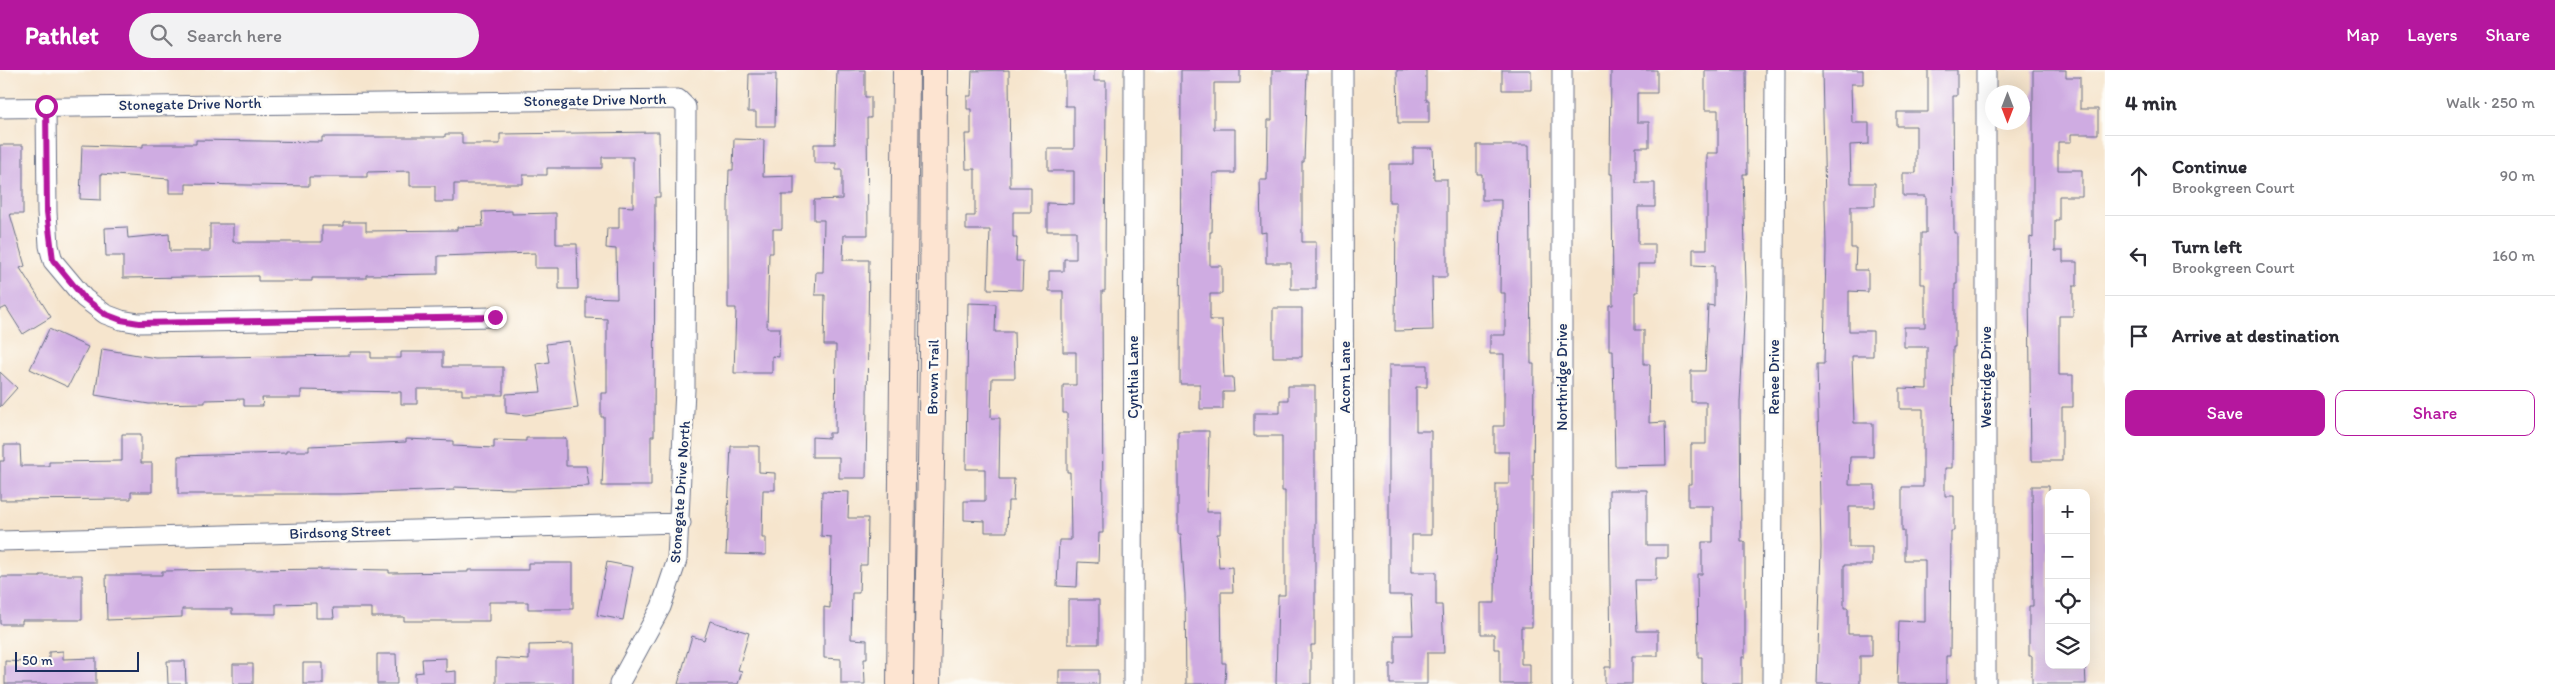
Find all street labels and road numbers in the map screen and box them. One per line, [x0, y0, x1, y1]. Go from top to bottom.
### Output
street label: Stonegate Drive North [523, 90, 667, 110]
street label: Stonegate Drive North [118, 94, 262, 114]
street label: Northridge Drive [1553, 323, 1571, 431]
street label: Westridge Drive [1977, 326, 1995, 428]
street label: Cynthia Lane [1124, 335, 1142, 419]
street label: Brown Trail [923, 338, 943, 415]
street label: Renee Drive [1765, 339, 1783, 415]
street label: Acorn Lane [1336, 341, 1354, 413]
street label: Stonegate Drive North [666, 420, 694, 564]
street label: Birdsong Street [289, 521, 391, 543]

